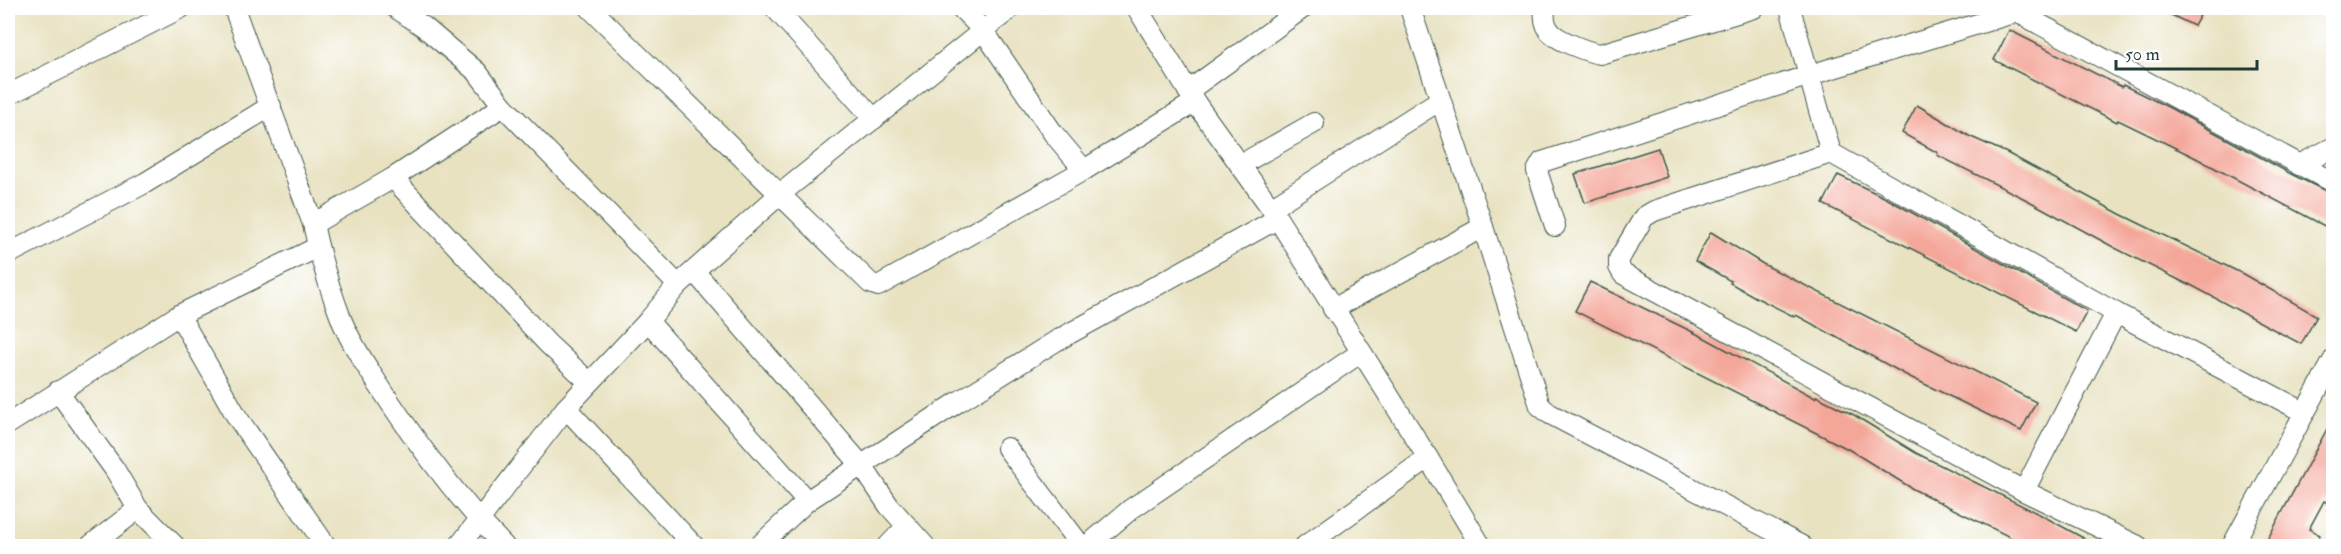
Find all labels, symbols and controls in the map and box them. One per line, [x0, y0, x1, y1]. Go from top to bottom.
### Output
scale bar [2116, 33, 2257, 71]
text: 50 m [2125, 43, 2160, 66]

